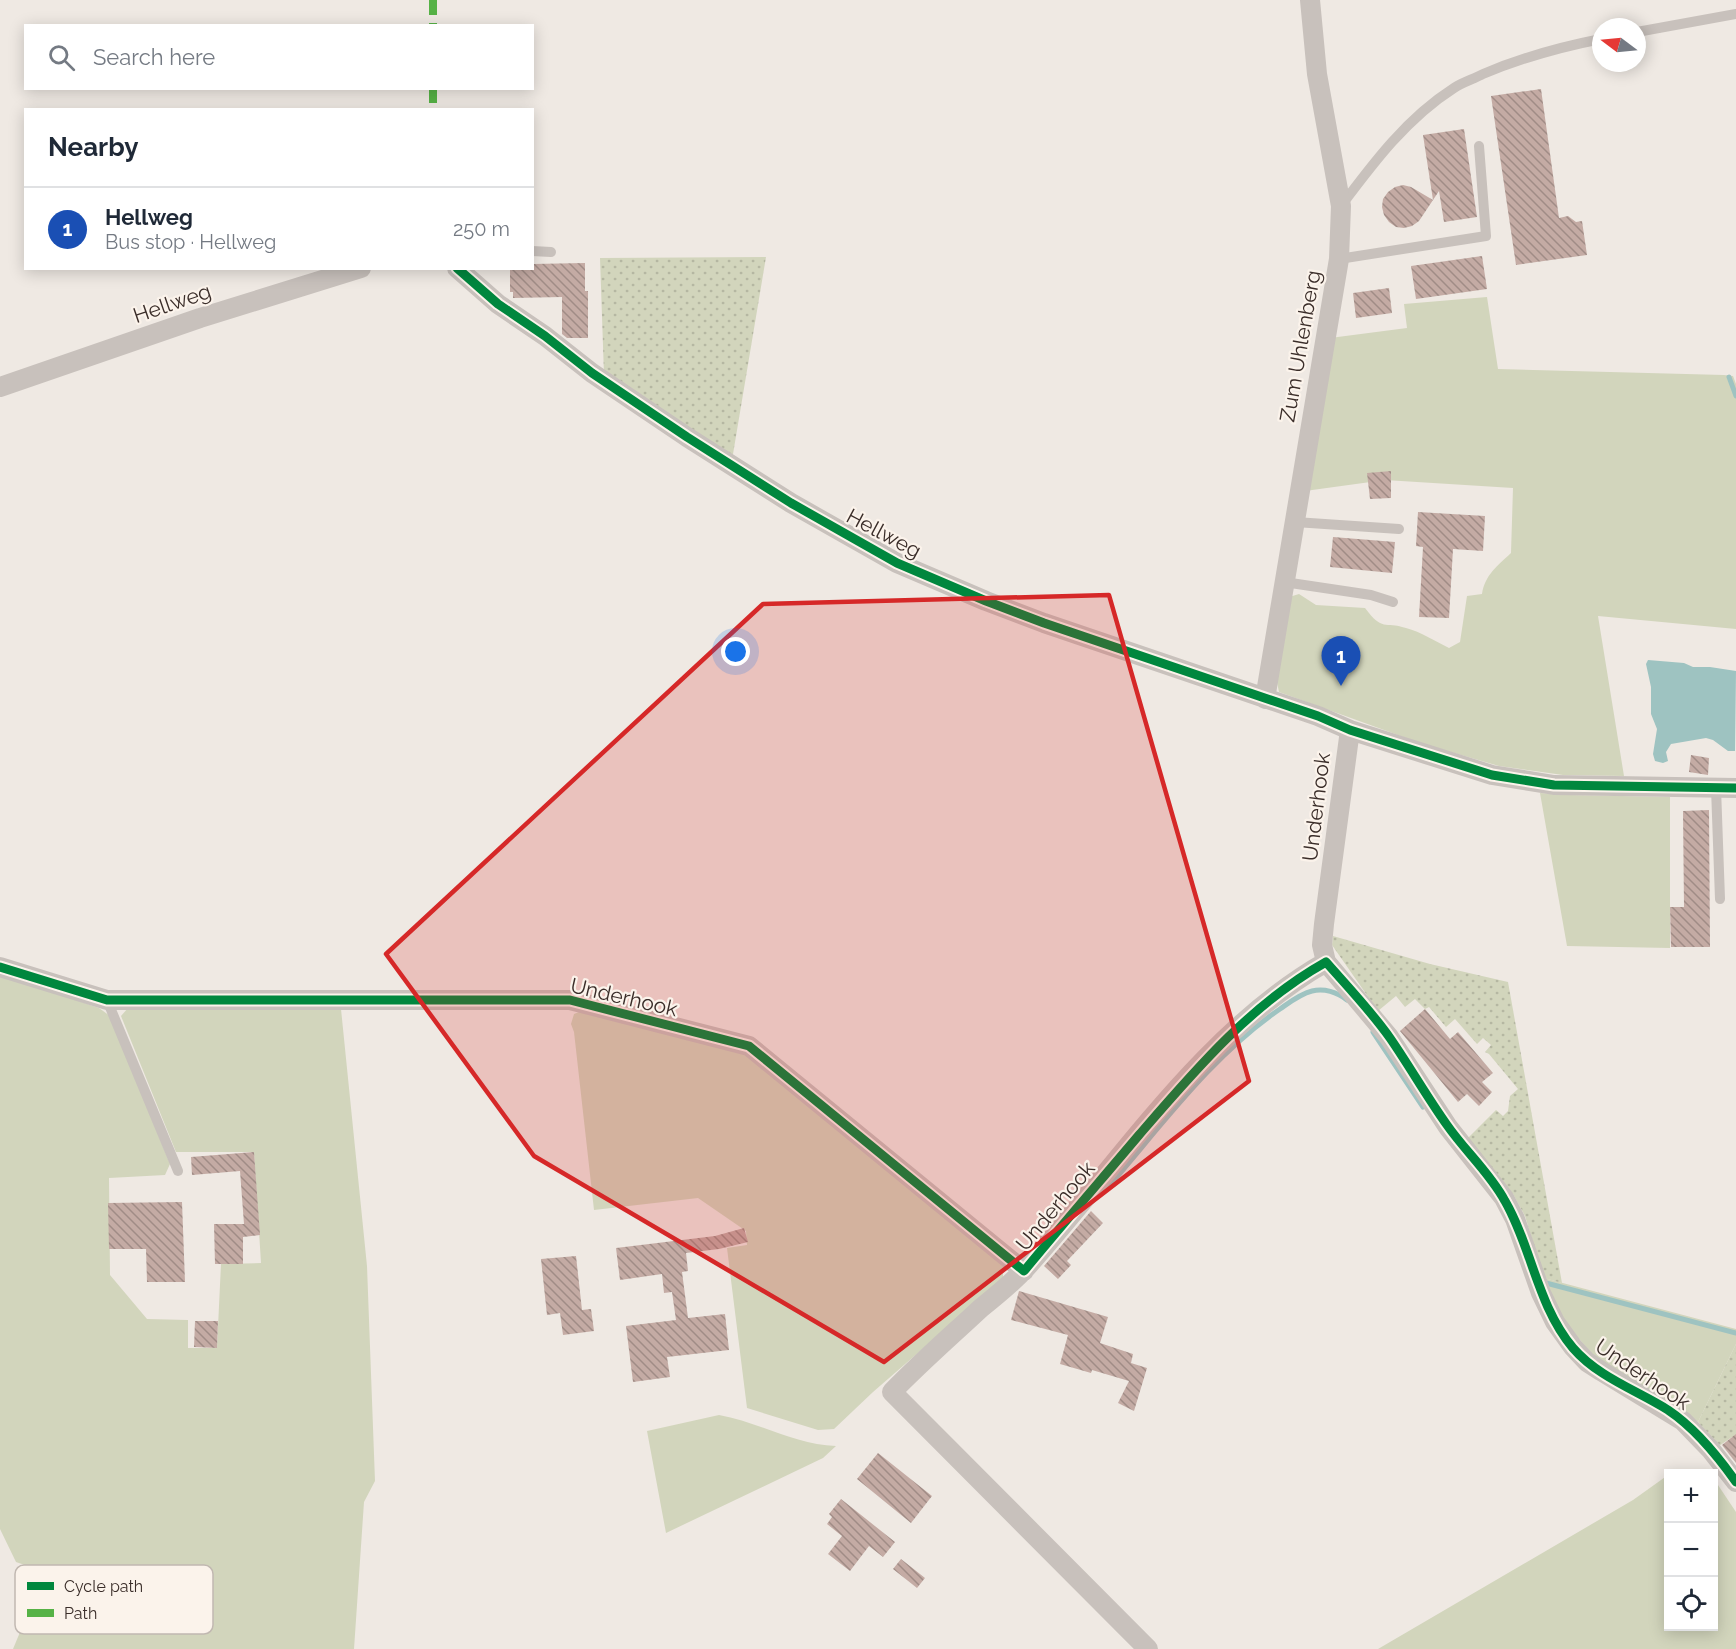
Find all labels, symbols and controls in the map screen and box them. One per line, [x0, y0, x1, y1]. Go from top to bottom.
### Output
north arrow [1592, 18, 1646, 72]
search box [24, 24, 534, 90]
icon: search [45, 41, 78, 74]
text: Search here [93, 44, 215, 70]
text: Nearby [48, 132, 138, 162]
text: Hellweg [105, 204, 193, 230]
text: 1 [63, 217, 72, 241]
text: 250 m [453, 217, 510, 241]
text: Bus stop · Hellweg [105, 230, 276, 254]
street label: Zum Uhlenberg [1274, 268, 1326, 424]
street label: Hellweg [130, 278, 214, 328]
street label: Hellweg [842, 503, 926, 563]
pin: 1 [1322, 636, 1360, 686]
your location [721, 637, 750, 666]
street label: Underhook [1297, 751, 1335, 863]
street label: Underhook [568, 973, 680, 1021]
street label: Underhook [1010, 1156, 1100, 1256]
street label: Underhook [1591, 1333, 1695, 1415]
map controls [1664, 1469, 1718, 1631]
button: + [1664, 1469, 1718, 1523]
button: − [1664, 1523, 1718, 1577]
legend [15, 1565, 213, 1634]
text: Cycle path [64, 1577, 143, 1596]
button: locate [1664, 1577, 1718, 1631]
text: Path [64, 1604, 97, 1623]

